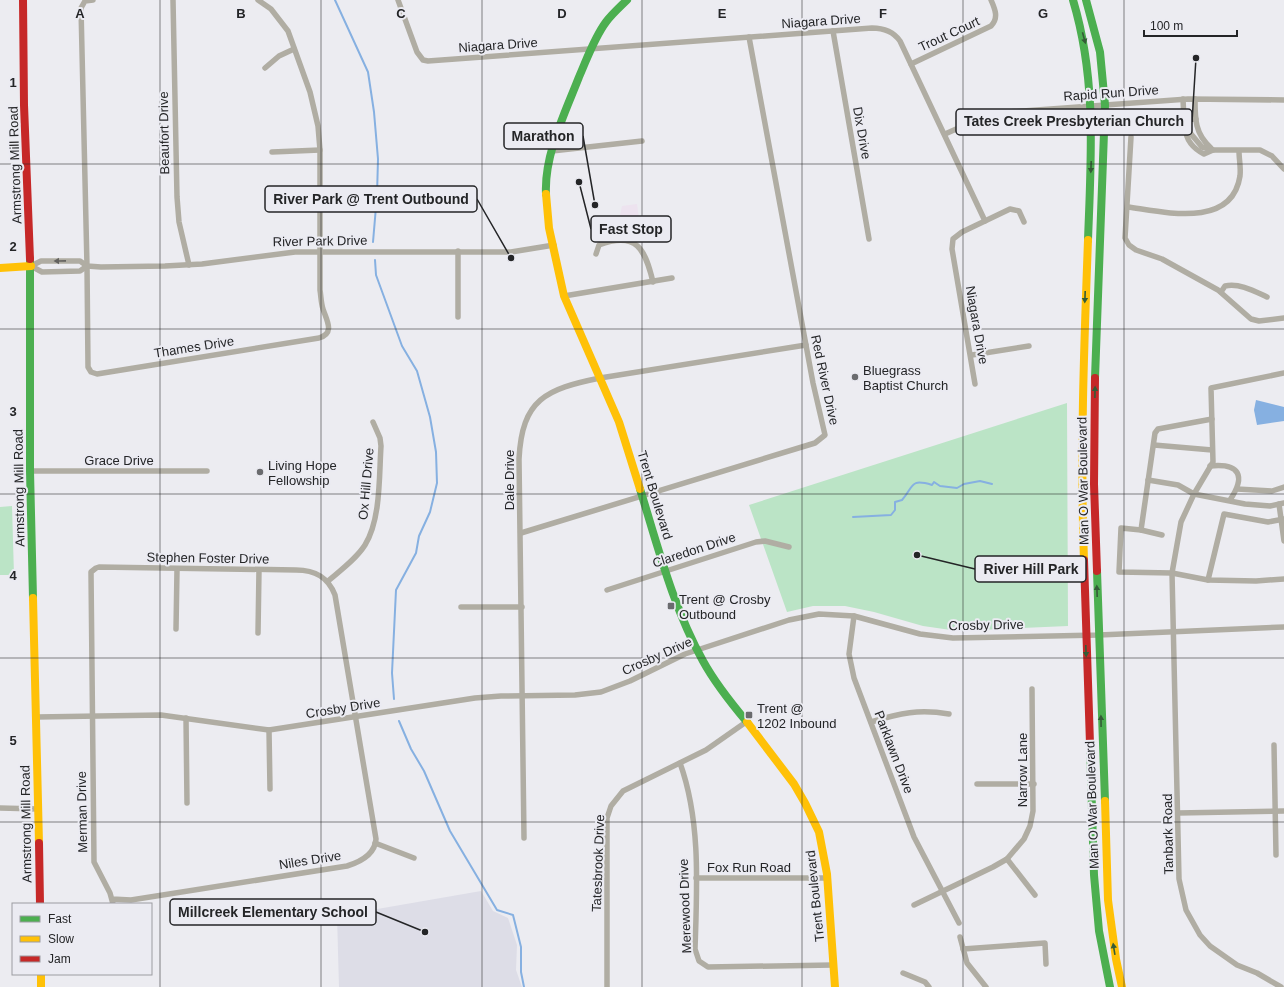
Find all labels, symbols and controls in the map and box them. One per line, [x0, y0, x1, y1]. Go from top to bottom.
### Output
text: A [75, 6, 85, 21]
text: B [236, 6, 246, 21]
text: C [396, 6, 406, 21]
text: D [557, 6, 567, 21]
text: E [718, 6, 727, 21]
text: F [879, 6, 887, 21]
text: G [1038, 6, 1048, 21]
street label: Niagara Drive [781, 11, 861, 31]
scale bar [1144, 12, 1237, 38]
street label: Trout Court [916, 13, 982, 55]
text: 100 m [1150, 19, 1183, 33]
one-way arrow [1081, 31, 1087, 44]
street label: Niagara Drive [458, 35, 538, 55]
text: 1 [9, 75, 17, 90]
street label: Rapid Run Drive [1063, 82, 1159, 104]
street label: Beaufort Drive [156, 91, 172, 175]
street label: Armstrong Mill Road [5, 106, 25, 224]
street label: Dix Drive [850, 106, 874, 160]
callout: Tates Creek Presbyterian Church [956, 109, 1192, 135]
text: Tates Creek Presbyterian Church [964, 113, 1184, 129]
callout: Marathon [504, 123, 583, 149]
text: Marathon [512, 128, 575, 144]
one-way arrow [1087, 161, 1094, 173]
callout: River Park @ Trent Outbound [265, 186, 477, 212]
text: River Park @ Trent Outbound [273, 191, 469, 207]
callout: Fast Stop [591, 216, 671, 242]
text: Fast Stop [599, 221, 663, 237]
street label: River Park Drive [273, 233, 367, 249]
text: 2 [9, 239, 17, 254]
one-way arrow [53, 258, 66, 264]
street label: Niagara Drive [963, 285, 991, 365]
one-way arrow [1082, 291, 1089, 303]
street label: Thames Drive [153, 333, 235, 361]
street label: Red River Drive [808, 334, 842, 426]
place label: Bluegrass Baptist Church [863, 363, 948, 393]
marker: Bluegrass Baptist Church [850, 372, 860, 382]
one-way arrow [1092, 385, 1098, 398]
text: 3 [9, 404, 17, 419]
street label: Man O War Boulevard [1074, 417, 1092, 545]
street label: Armstrong Mill Road [10, 429, 28, 547]
street label: Ox Hill Drive [355, 447, 377, 521]
street label: Trent Boulevard [634, 449, 676, 541]
street label: Dale Drive [502, 450, 517, 510]
street label: Grace Drive [84, 453, 154, 468]
place label: Living Hope Fellowship [268, 458, 337, 488]
marker: Living Hope Fellowship [255, 467, 265, 477]
street label: Claredon Drive [650, 529, 738, 571]
street label: Stephen Foster Drive [146, 549, 270, 567]
callout: River Hill Park [975, 556, 1086, 582]
text: River Hill Park [984, 561, 1079, 577]
text: 4 [9, 568, 17, 583]
one-way arrow [1094, 584, 1100, 597]
place label: Trent @ Crosby Outbound [679, 592, 771, 622]
marker: Trent @ Crosby Outbound [666, 601, 676, 611]
street label: Crosby Drive [948, 617, 1024, 633]
street label: Crosby Drive [620, 634, 694, 678]
one-way arrow [1083, 645, 1090, 657]
street label: Crosby Drive [305, 695, 381, 721]
place label: Trent @ 1202 Inbound [757, 701, 837, 731]
street label: Parklawn Drive [871, 709, 917, 795]
marker: Trent @ 1202 Inbound [744, 710, 754, 720]
one-way arrow [1098, 714, 1104, 727]
text: 5 [9, 733, 17, 748]
street label: Narrow Lane [1015, 733, 1030, 807]
street label: Man O War Boulevard [1082, 741, 1102, 869]
street label: Armstrong Mill Road [17, 765, 35, 883]
street label: Merman Drive [74, 771, 90, 853]
street label: Tanbark Road [1160, 793, 1176, 875]
street label: Tatesbrook Drive [589, 814, 607, 912]
street label: Niles Drive [278, 848, 342, 872]
street label: Trent Boulevard [803, 849, 827, 943]
street label: Merewood Drive [676, 858, 694, 954]
street label: Fox Run Road [707, 860, 791, 875]
callout: Millcreek Elementary School [170, 899, 376, 925]
legend [12, 903, 152, 975]
text: Millcreek Elementary School [178, 904, 368, 920]
text: Fast [48, 912, 72, 926]
text: Slow [48, 932, 74, 946]
one-way arrow [1111, 943, 1117, 955]
text: Jam [48, 952, 71, 966]

